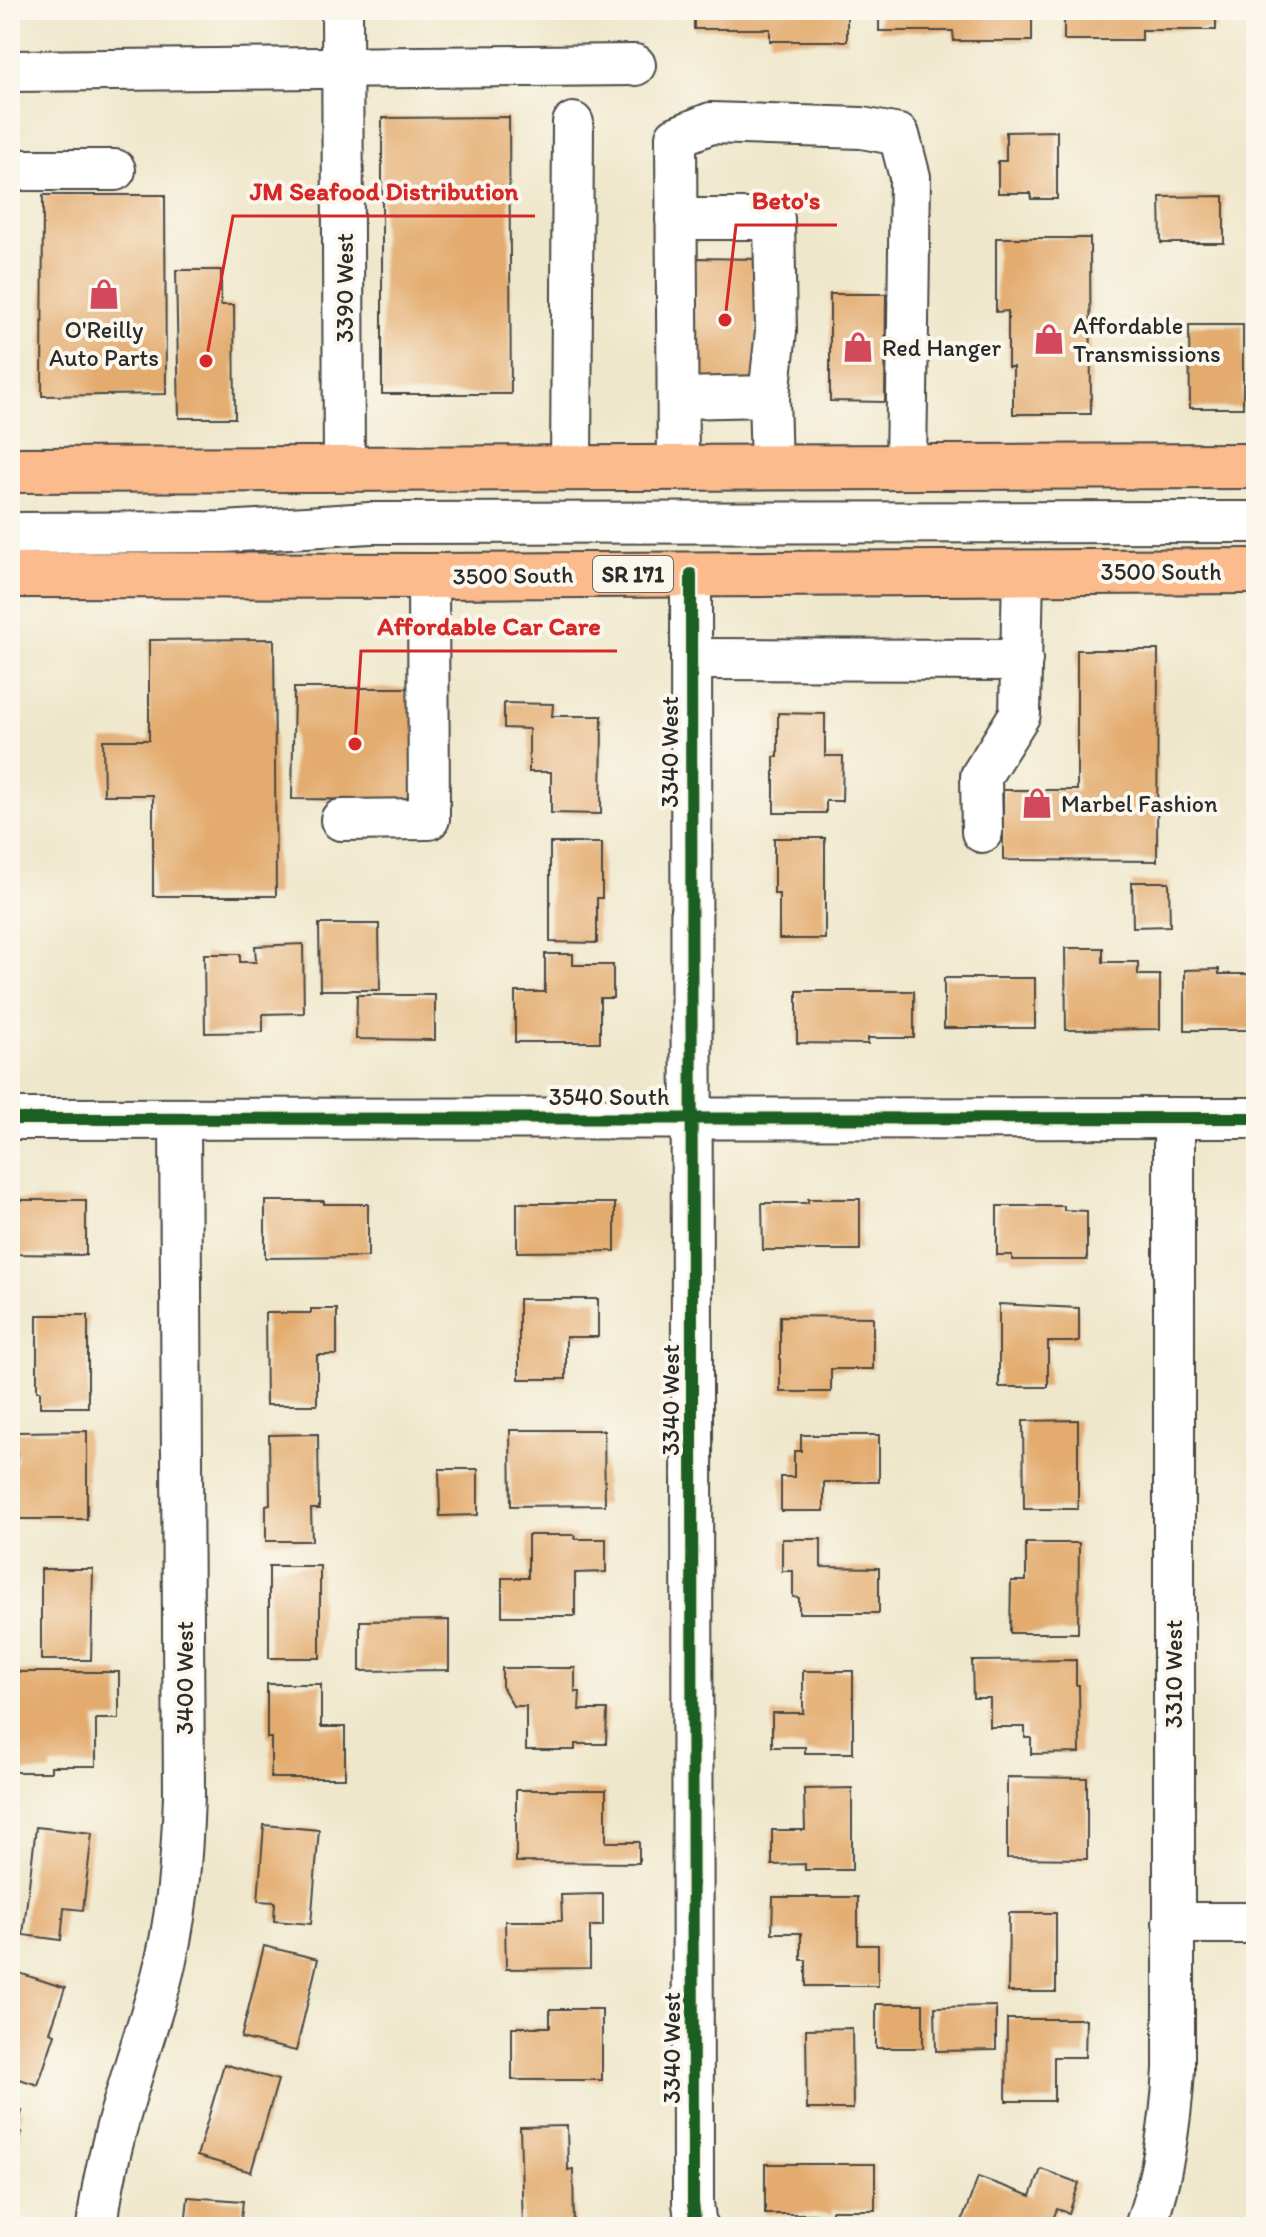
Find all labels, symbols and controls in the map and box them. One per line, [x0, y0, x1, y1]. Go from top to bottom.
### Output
callout: JM Seafood Distribution [233, 166, 535, 216]
text: JM Seafood Distribution [249, 175, 519, 207]
callout: Beto's [736, 175, 837, 225]
text: Beto's [752, 184, 820, 216]
street label: 3390 West [330, 233, 359, 343]
shop icon: O'Reilly Auto Parts [87, 277, 121, 311]
place label: Affordable Transmissions [1073, 311, 1221, 368]
place label: O'Reilly Auto Parts [49, 315, 159, 372]
shop icon: Affordable Transmissions [1032, 322, 1066, 356]
shop icon: Red Hanger [841, 330, 875, 364]
place label: Red Hanger [882, 333, 1002, 362]
road number: SR 171 [593, 556, 673, 592]
street label: 3500 South [1101, 557, 1221, 586]
street label: 3500 South [452, 559, 574, 591]
callout: Affordable Car Care [361, 601, 617, 651]
text: Affordable Car Care [376, 610, 601, 642]
street label: 3340 West [655, 696, 684, 808]
shop icon: Marbel Fashion [1020, 786, 1054, 820]
place label: Marbel Fashion [1061, 789, 1218, 818]
street label: 3540 South [549, 1082, 669, 1111]
street label: 3340 West [656, 1344, 685, 1456]
street label: 3310 West [1159, 1620, 1188, 1728]
street label: 3400 West [170, 1621, 199, 1735]
street label: 3340 West [657, 1992, 686, 2104]

